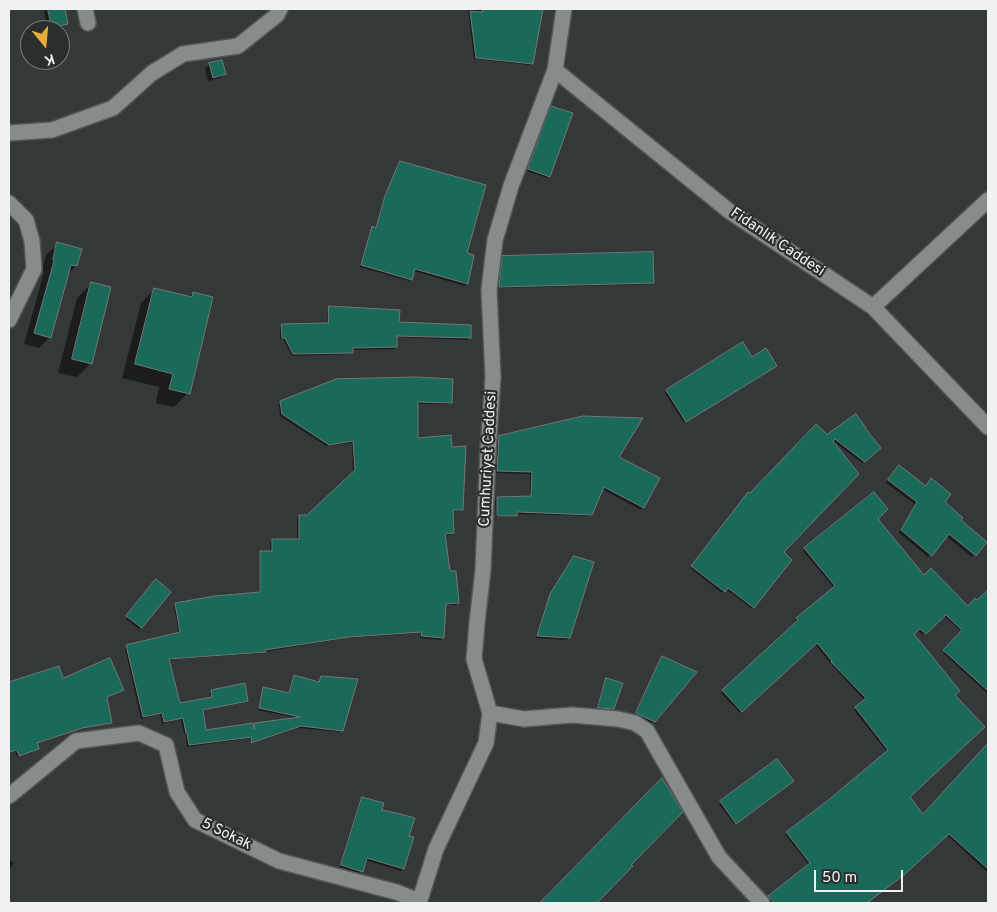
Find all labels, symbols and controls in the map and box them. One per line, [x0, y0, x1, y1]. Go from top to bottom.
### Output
north arrow [20, 20, 70, 70]
text: K [42, 49, 56, 68]
street label: Fidanlık Caddesi [726, 205, 828, 281]
street label: Cumhuriyet Caddesi [476, 391, 502, 527]
street label: 5 Sokak [198, 815, 254, 855]
scale bar [817, 860, 906, 892]
text: 50 m [822, 869, 857, 888]

